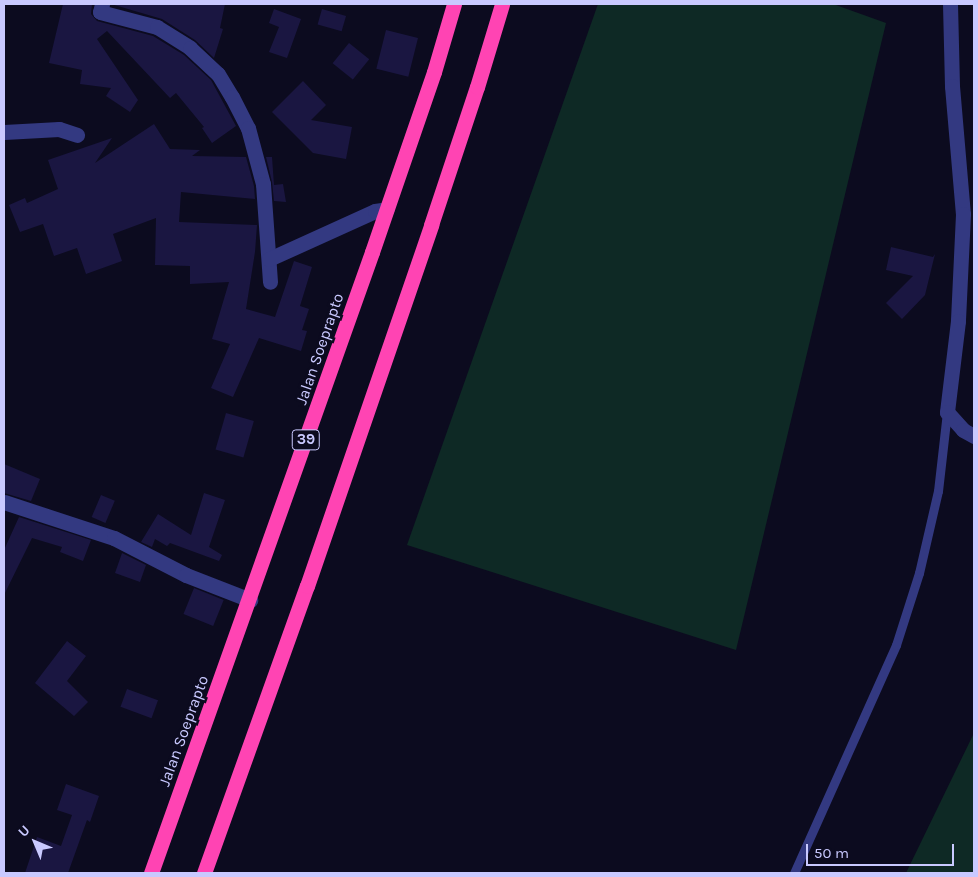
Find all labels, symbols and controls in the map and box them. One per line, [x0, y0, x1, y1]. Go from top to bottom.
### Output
street label: Jalan Soeprapto [292, 291, 348, 407]
road number: 39 [291, 428, 321, 452]
street label: Jalan Soeprapto [155, 673, 213, 789]
north arrow [10, 817, 60, 867]
text: U [15, 822, 33, 840]
scale bar [808, 834, 956, 866]
text: 50 m [814, 844, 849, 862]

